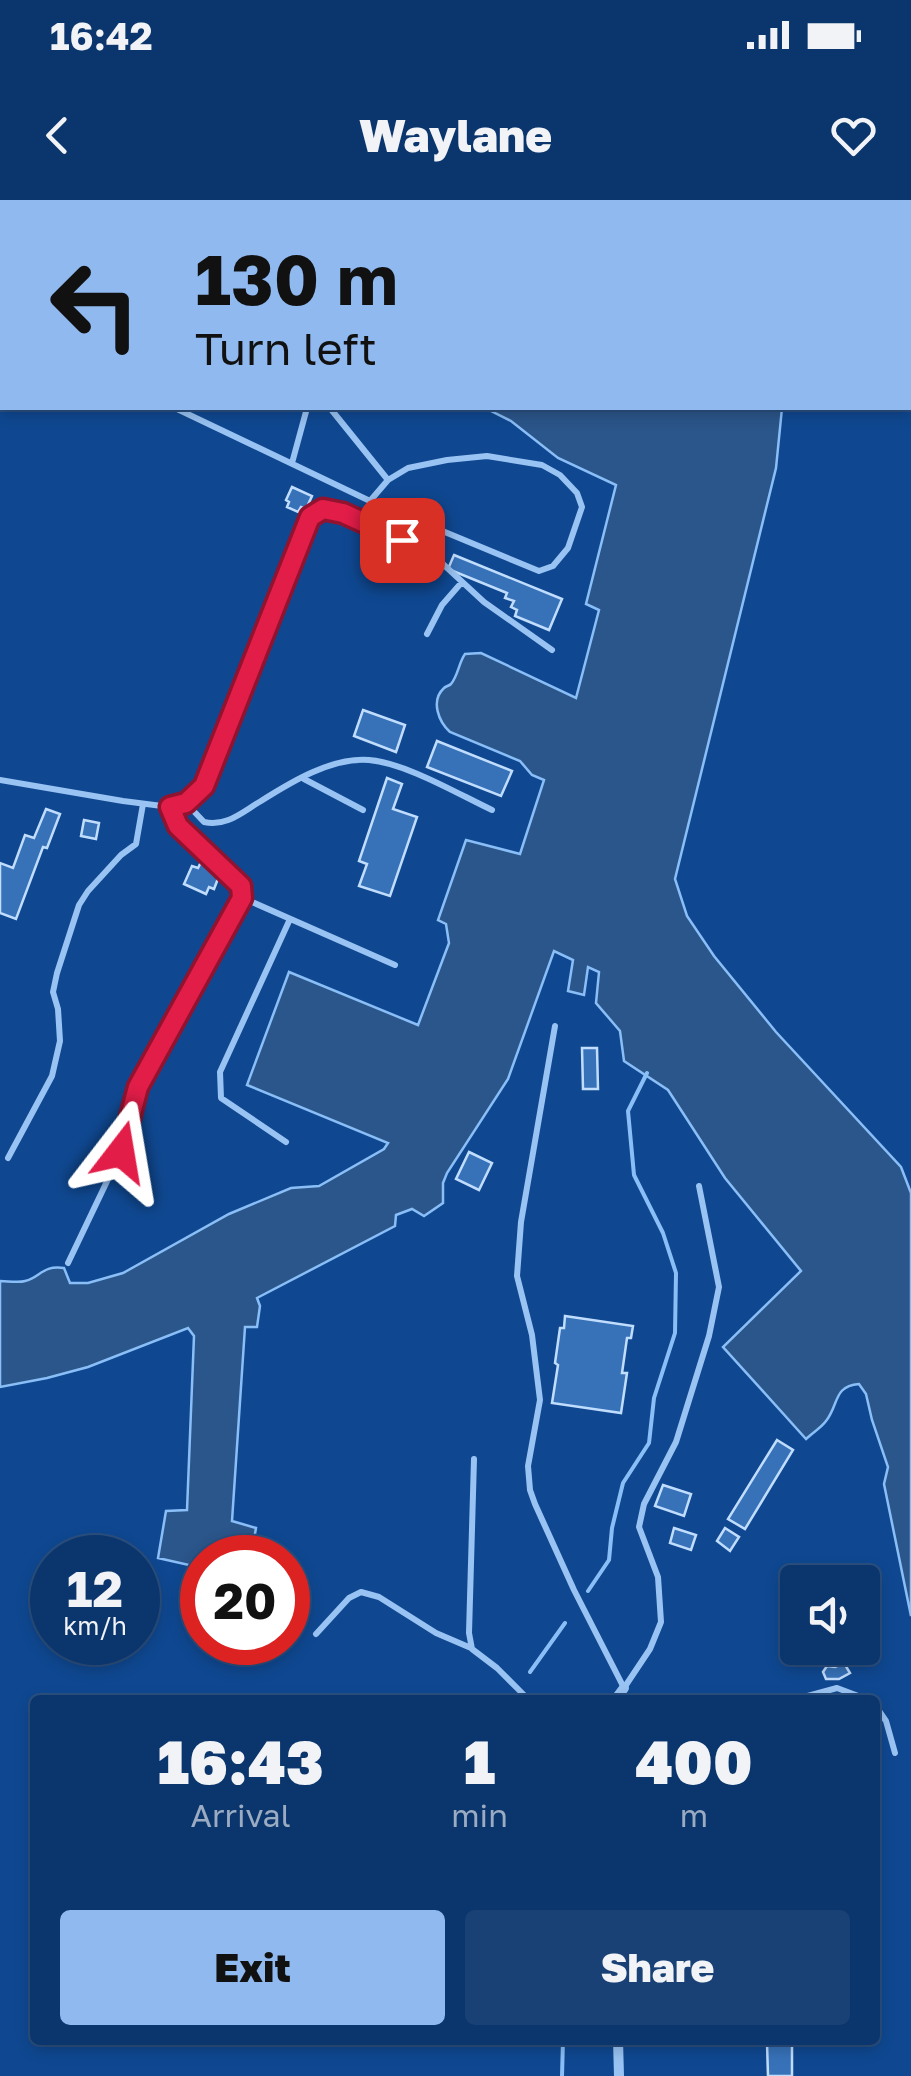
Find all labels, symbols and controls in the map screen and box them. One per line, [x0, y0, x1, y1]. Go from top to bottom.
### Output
text: 16:42 [50, 13, 153, 58]
icon: back [30, 108, 85, 163]
text: Waylane [359, 108, 552, 162]
icon: heart [826, 108, 881, 163]
text: 130 m [195, 236, 398, 320]
icon: left [30, 240, 160, 370]
text: Turn left [195, 321, 377, 375]
pin [360, 498, 445, 583]
icon: arrive [375, 513, 430, 568]
position arrow [69, 1100, 173, 1204]
speed limit sign: 20 [180, 1535, 310, 1665]
text: 12 [67, 1558, 123, 1618]
map controls [780, 1565, 880, 1665]
button: sound [780, 1565, 880, 1665]
text: km/h [63, 1610, 127, 1641]
text: 16:43 [157, 1725, 324, 1797]
text: 1 [464, 1725, 495, 1797]
text: 400 [635, 1725, 753, 1797]
text: Arrival [190, 1796, 291, 1834]
text: min [451, 1796, 508, 1834]
text: m [680, 1796, 708, 1834]
button: Exit [60, 1910, 445, 2025]
button: Share [465, 1910, 850, 2025]

